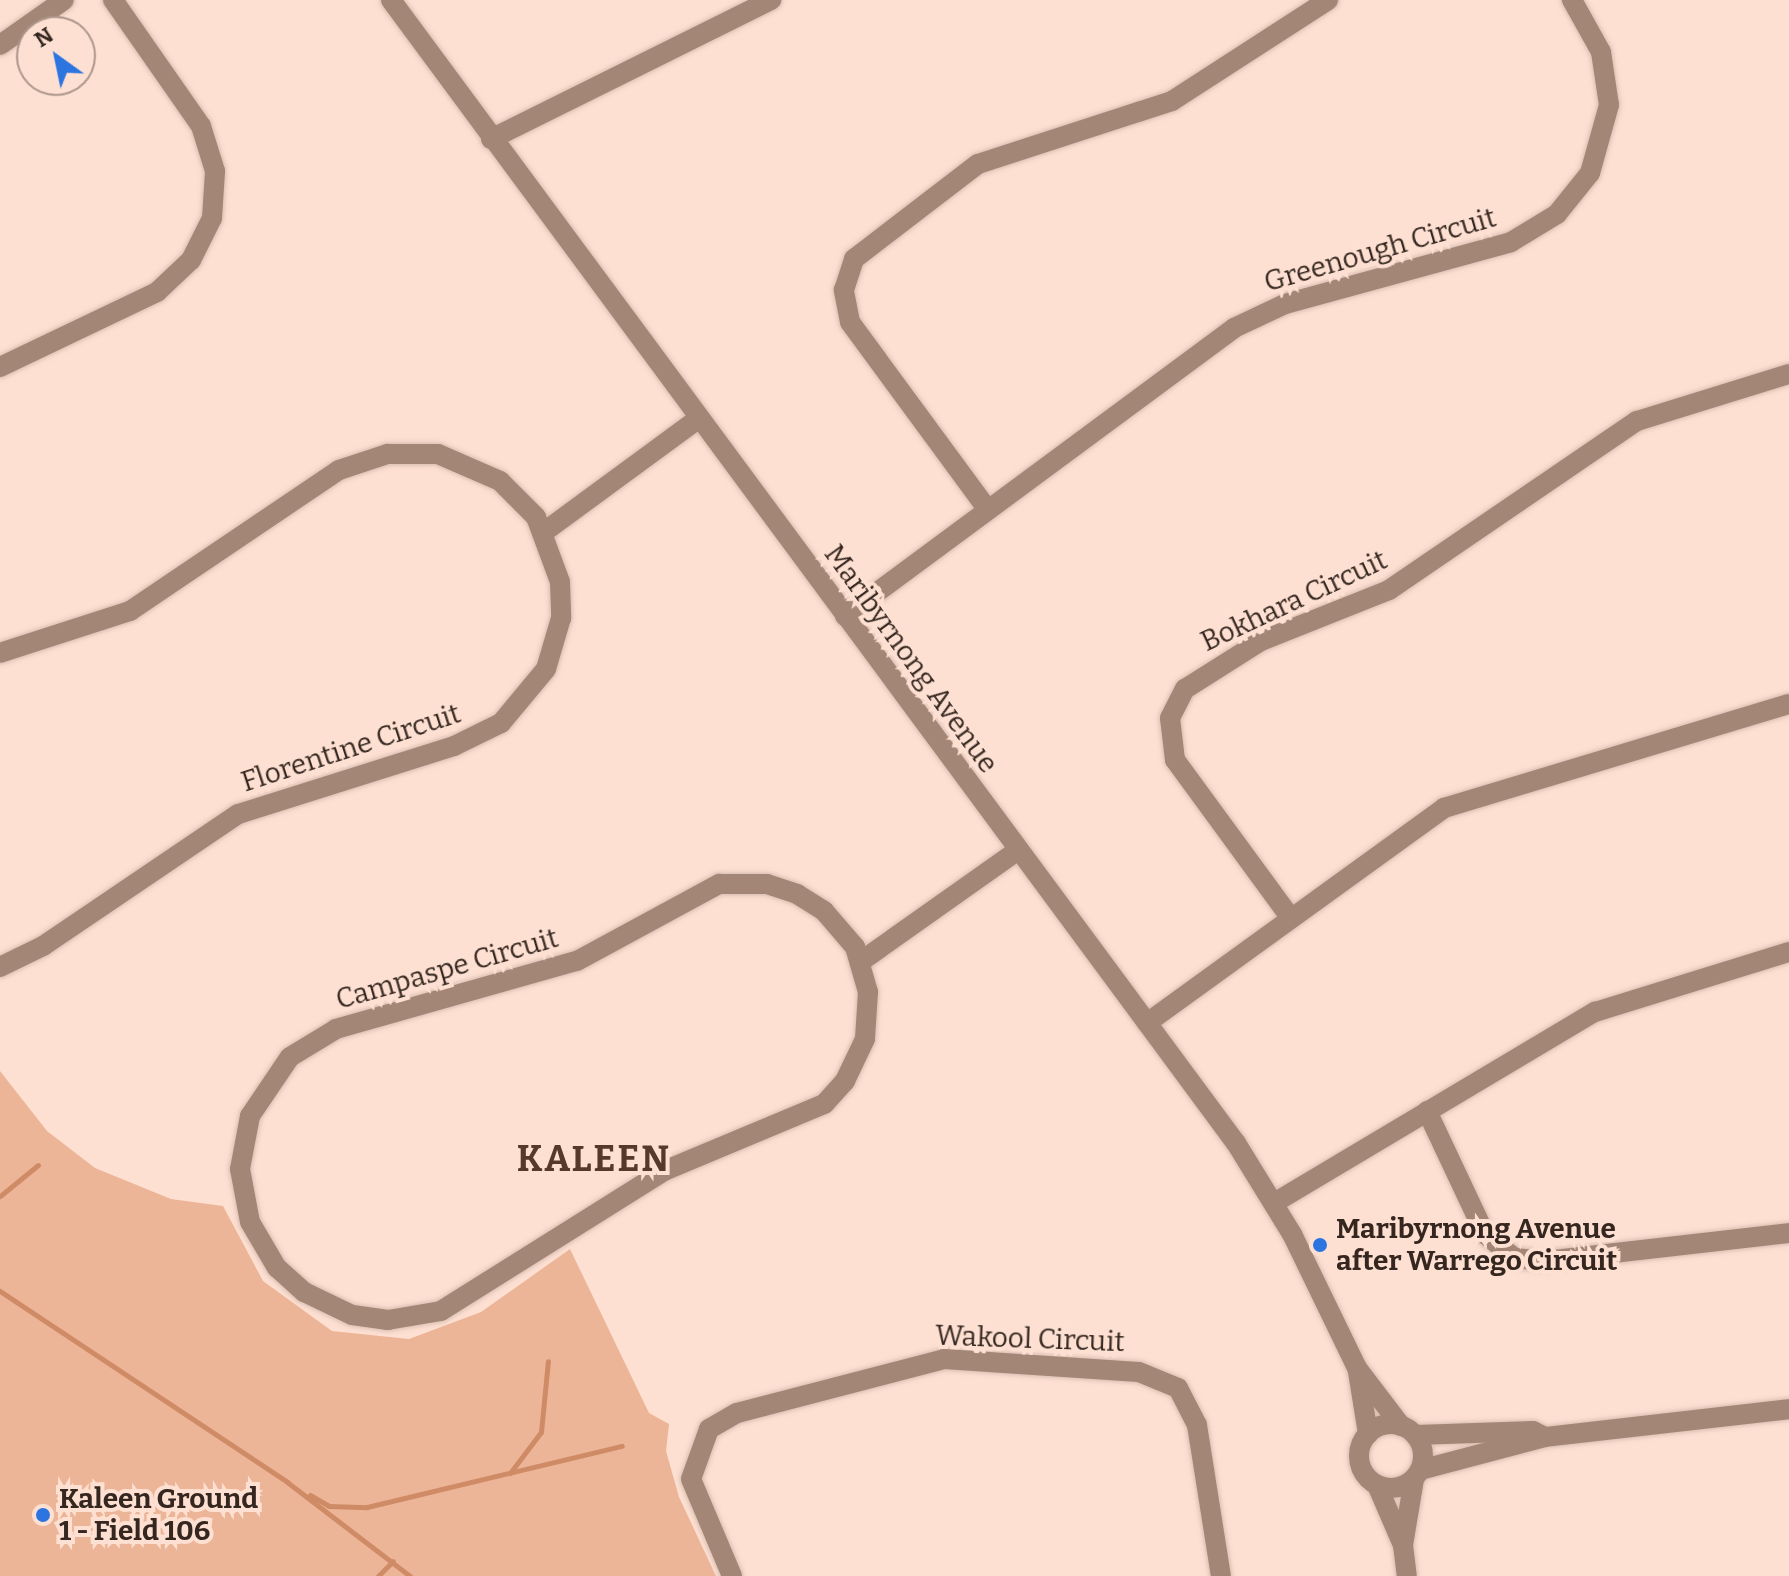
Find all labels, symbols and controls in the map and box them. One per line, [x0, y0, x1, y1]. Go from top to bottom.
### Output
north arrow [16, 16, 96, 96]
text: N [29, 21, 58, 53]
street label: Greenough Circuit [1260, 201, 1500, 299]
street label: Maribyrnong Avenue [817, 538, 1005, 780]
street label: Bokhara Circuit [1196, 543, 1392, 659]
street label: Florentine Circuit [237, 697, 465, 799]
street label: Campaspe Circuit [332, 921, 562, 1017]
district label: KALEEN [517, 1138, 671, 1182]
place label: Maribyrnong Avenue after Warrego Circuit [1336, 1212, 1617, 1278]
marker: Maribyrnong Avenue after Warrego Circuit [1311, 1236, 1329, 1254]
street label: Wakool Circuit [935, 1319, 1125, 1359]
place label: Kaleen Ground 1 - Field 106 [59, 1482, 258, 1548]
marker: Kaleen Ground 1 - Field 106 [34, 1506, 52, 1524]

